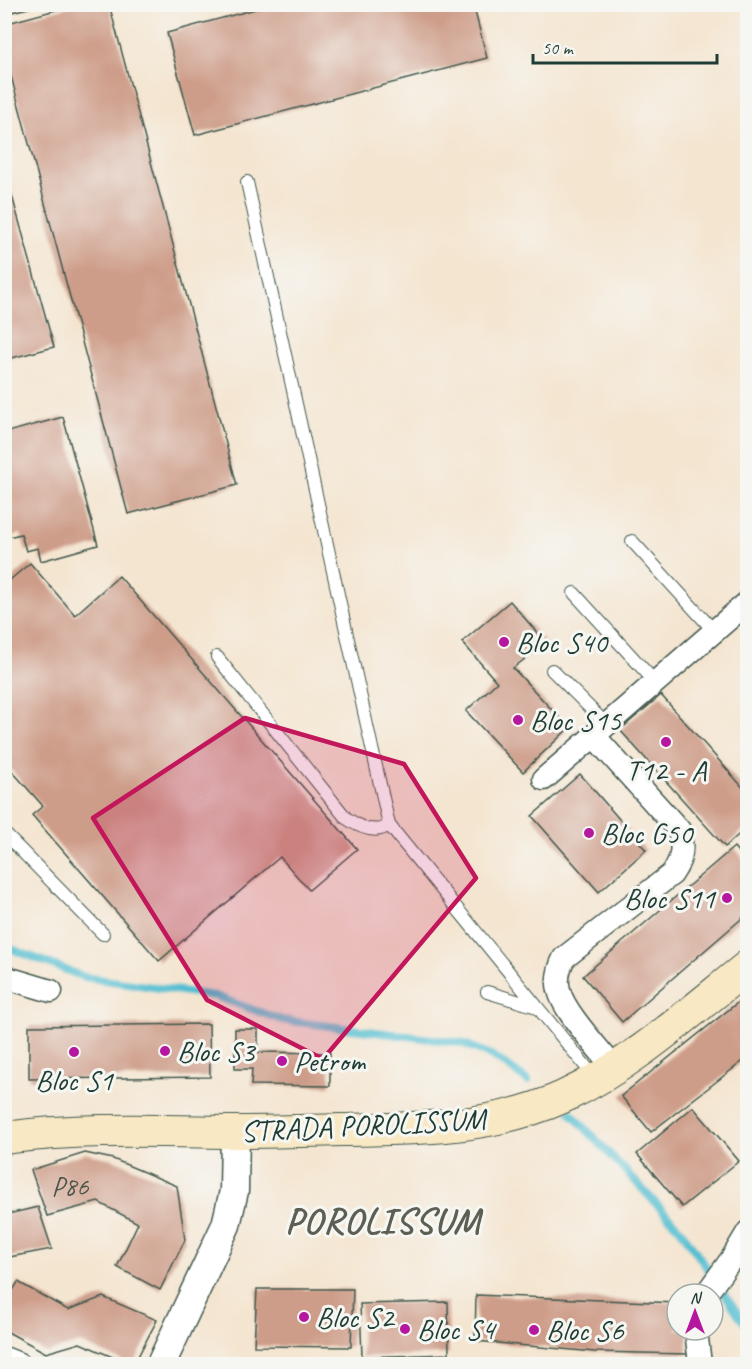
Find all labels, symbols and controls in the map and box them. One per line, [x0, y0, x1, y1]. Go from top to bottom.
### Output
scale bar [533, 27, 718, 65]
text: 50 m [542, 37, 575, 59]
place label: Bloc S40 [516, 623, 609, 661]
marker: Bloc S40 [497, 635, 511, 649]
place label: Bloc S15 [530, 701, 622, 739]
marker: Bloc S15 [511, 713, 525, 727]
marker: T12 - A [659, 735, 673, 749]
place label: T12 - A [626, 751, 708, 789]
place label: Bloc G50 [601, 814, 695, 852]
marker: Bloc G50 [582, 826, 596, 840]
place label: Bloc S11 [624, 879, 716, 917]
marker: Bloc S11 [720, 891, 734, 905]
place label: Bloc S3 [177, 1032, 257, 1070]
place label: Petrom [294, 1042, 366, 1080]
marker: Bloc S3 [158, 1044, 172, 1058]
marker: Bloc S1 [67, 1045, 81, 1059]
marker: Petrom [275, 1054, 289, 1068]
place label: Bloc S1 [35, 1061, 114, 1099]
street label: STRADA POROLISSUM [240, 1099, 489, 1150]
house number: P86 [52, 1169, 89, 1203]
district label: POROLISSUM [285, 1198, 484, 1244]
north arrow [665, 1282, 725, 1342]
text: N [690, 1288, 703, 1308]
place label: Bloc S2 [316, 1298, 396, 1336]
marker: Bloc S2 [297, 1310, 311, 1324]
place label: Bloc S4 [417, 1310, 497, 1348]
place label: Bloc S6 [546, 1311, 625, 1349]
marker: Bloc S4 [398, 1322, 412, 1336]
marker: Bloc S6 [527, 1323, 541, 1337]

